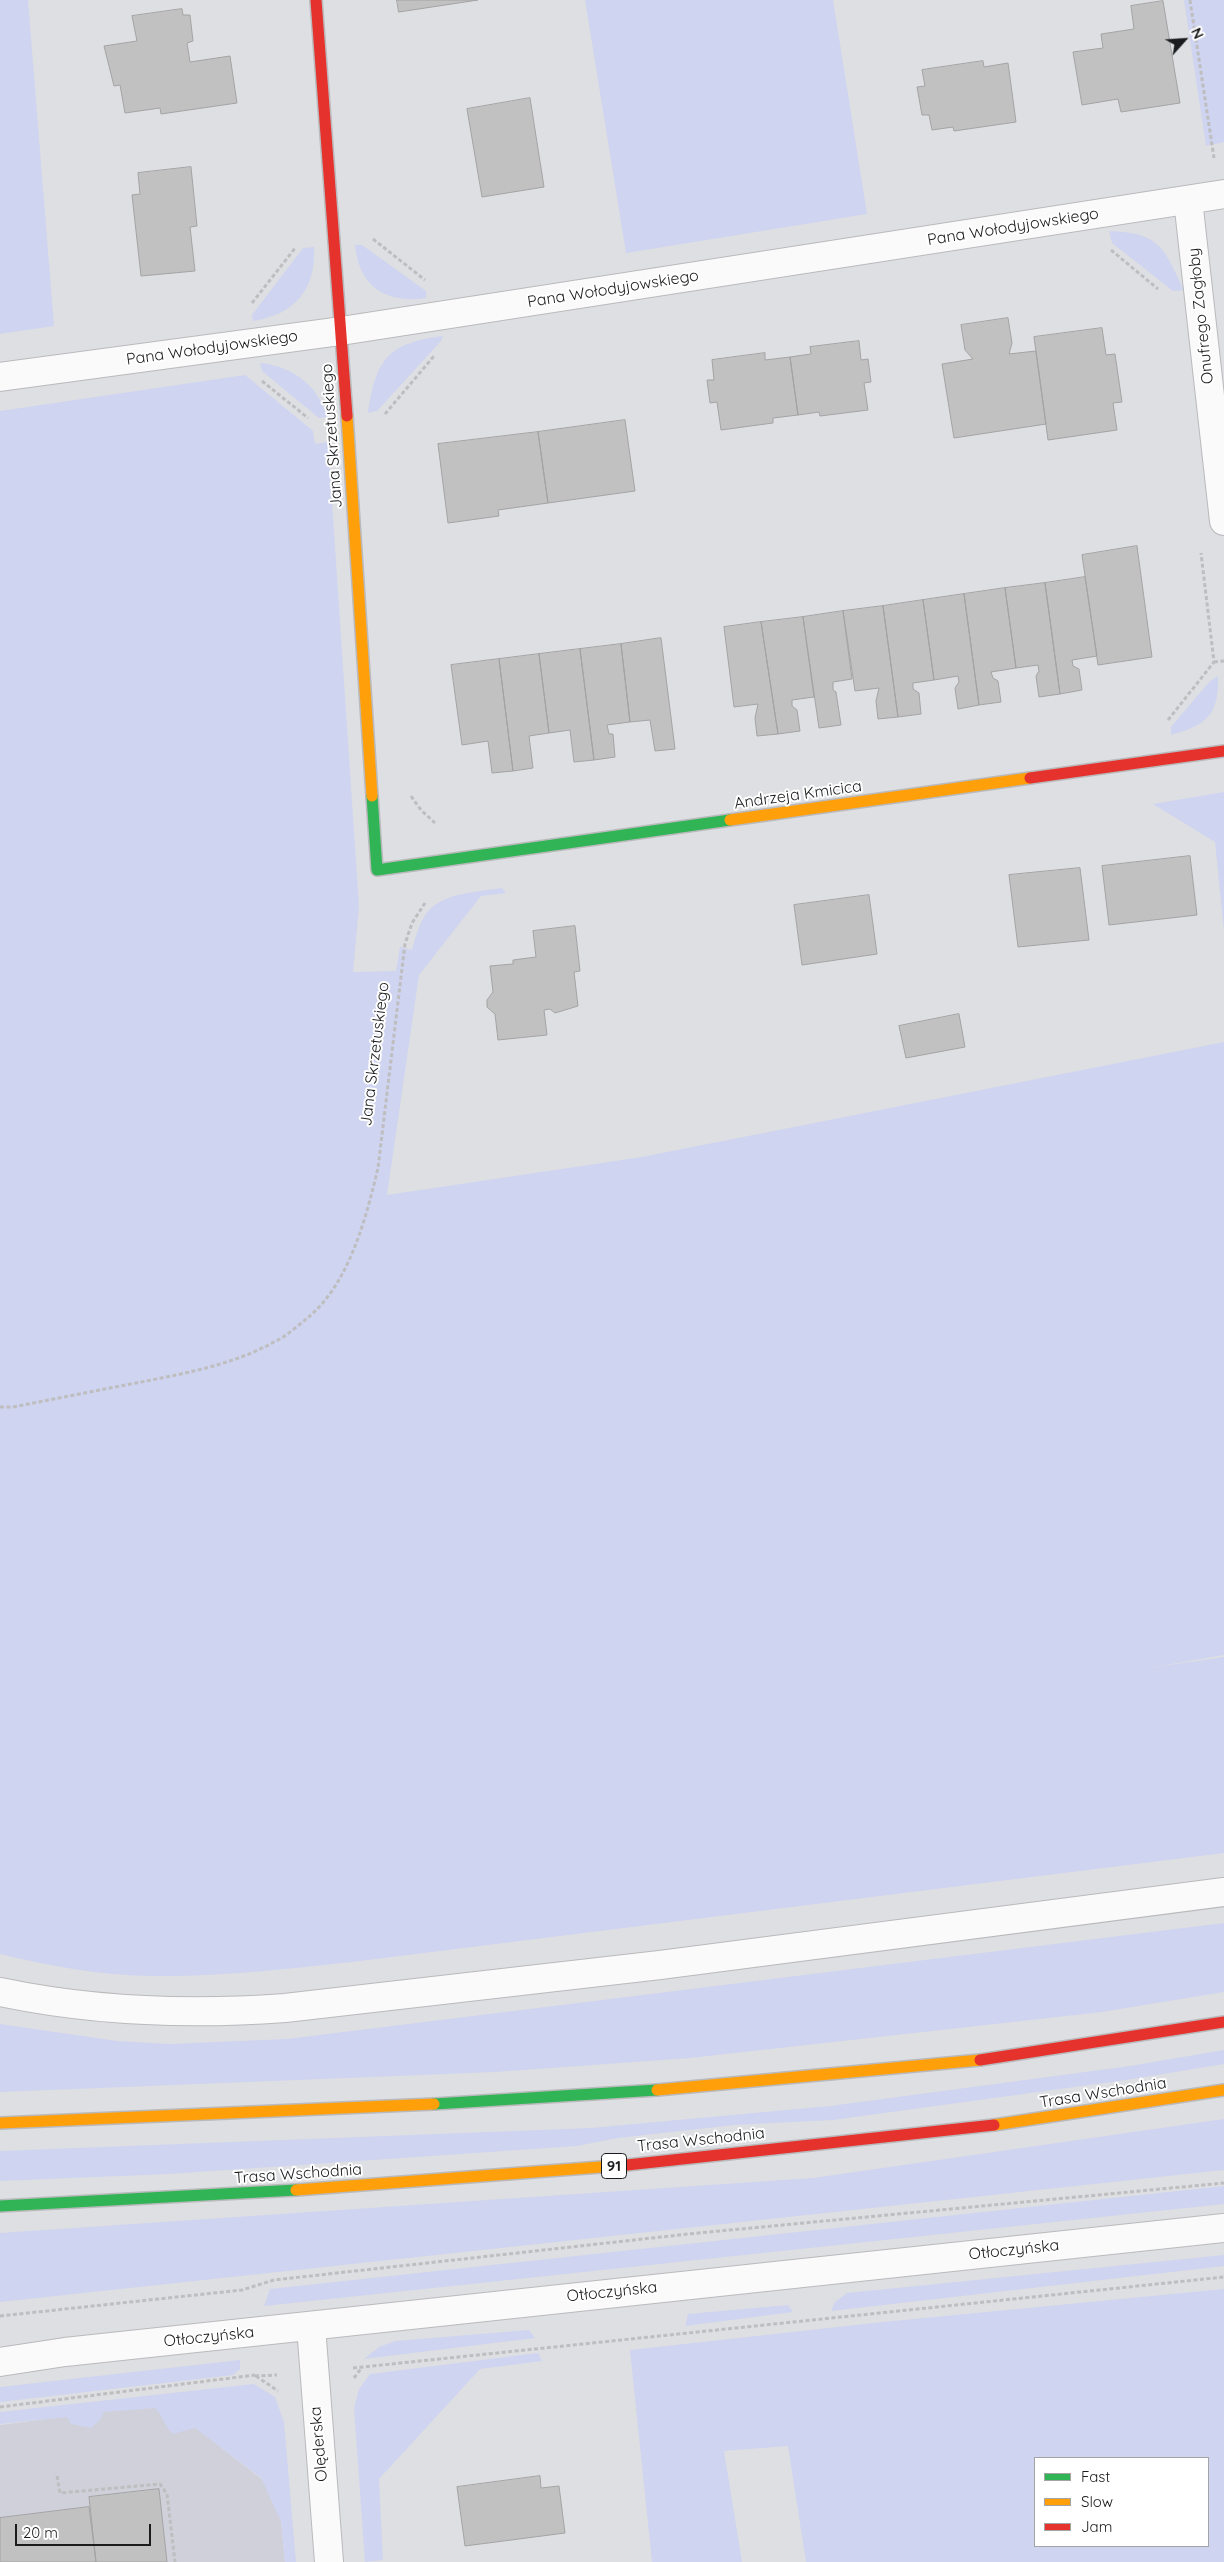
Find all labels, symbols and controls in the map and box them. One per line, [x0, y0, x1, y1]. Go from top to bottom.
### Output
north arrow [1159, 15, 1209, 65]
text: N [1187, 25, 1208, 42]
street label: Pana Wołodyjowskiego [926, 204, 1100, 250]
street label: Onufrego Zagłoby [1184, 247, 1218, 385]
street label: Pana Wołodyjowskiego [526, 266, 700, 312]
street label: Pana Wołodyjowskiego [125, 326, 299, 370]
street label: Jana Skrzetuskiego [317, 363, 347, 509]
street label: Andrzeja Kmicica [733, 777, 863, 813]
street label: Jana Skrzetuskiego [357, 981, 393, 1127]
street label: Trasa Wschodnia [1038, 2073, 1168, 2113]
street label: Trasa Wschodnia [636, 2124, 766, 2156]
road number: 91 [602, 2154, 626, 2178]
street label: Trasa Wschodnia [233, 2160, 363, 2188]
street label: Otłoczyńska [968, 2236, 1060, 2264]
street label: Otłoczyńska [566, 2278, 658, 2306]
street label: Otłoczyńska [163, 2323, 255, 2351]
street label: Olęderska [306, 2406, 332, 2482]
legend [1034, 2457, 1209, 2547]
text: Fast [1081, 2467, 1110, 2486]
text: Slow [1081, 2492, 1113, 2511]
scale bar [18, 2514, 154, 2546]
text: Jam [1081, 2517, 1112, 2536]
text: 20 m [23, 2523, 58, 2542]

